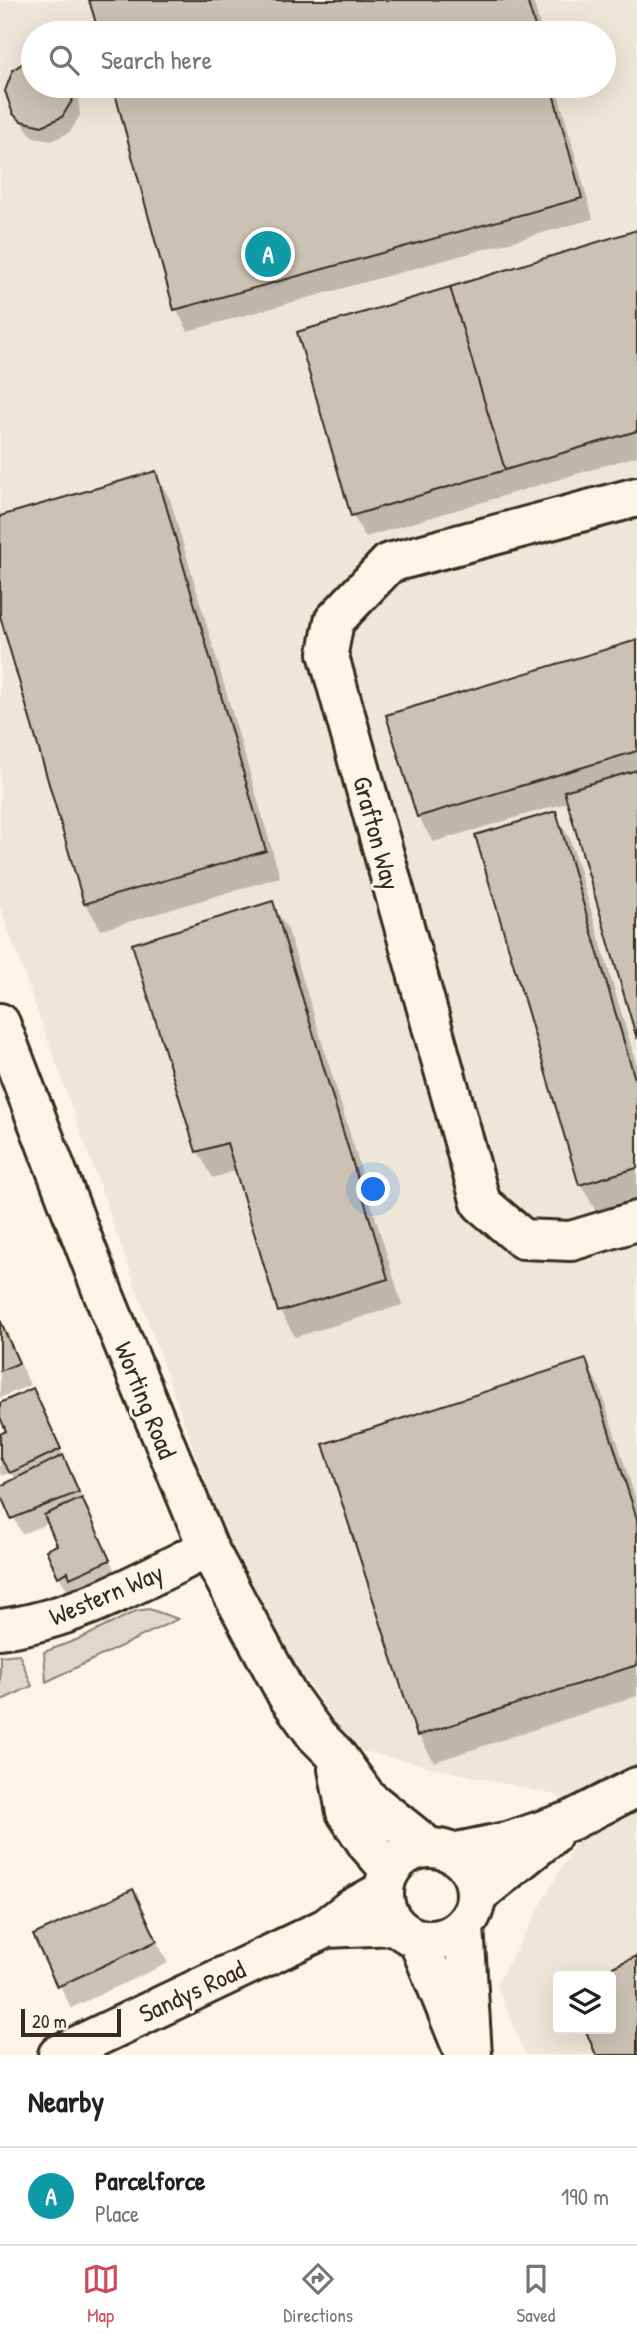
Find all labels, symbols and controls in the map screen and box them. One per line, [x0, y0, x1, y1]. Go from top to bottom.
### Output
search box [21, 21, 616, 98]
icon: search [45, 41, 83, 79]
text: Search here [101, 42, 212, 77]
pin: A [245, 228, 291, 280]
street label: Grafton Way [345, 772, 409, 894]
your location [356, 1172, 390, 1206]
street label: Worting Road [107, 1336, 185, 1464]
street label: Western Way [44, 1554, 168, 1634]
street label: Sandys Road [133, 1951, 251, 2031]
map controls [553, 1971, 616, 2034]
button: layers [553, 1971, 616, 2034]
scale bar [21, 2006, 121, 2038]
text: 20 m [32, 2008, 67, 2034]
text: Nearby [28, 2081, 104, 2121]
text: Parcelforce [95, 2163, 205, 2198]
text: A [45, 2181, 57, 2212]
text: 190 m [561, 2181, 609, 2212]
text: Place [95, 2198, 139, 2229]
tab: Map [82, 2260, 120, 2328]
tab: Directions [283, 2260, 353, 2328]
tab: Saved [517, 2260, 555, 2328]

